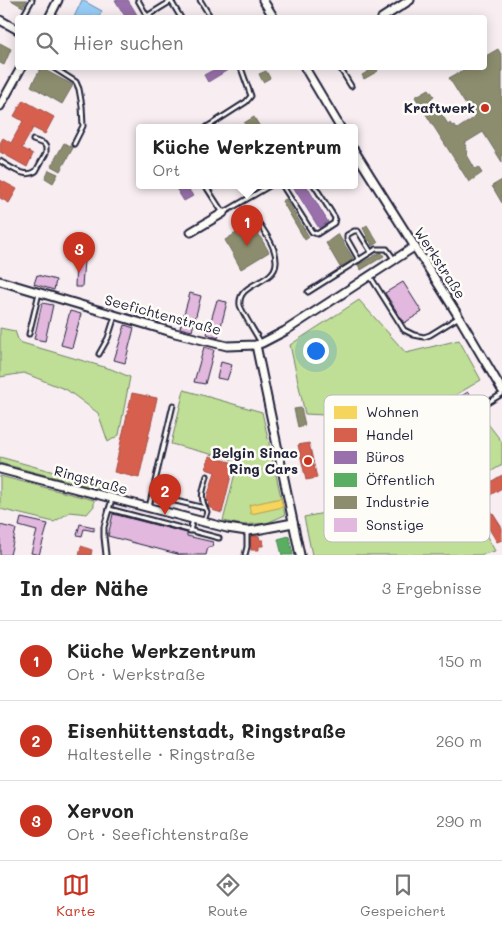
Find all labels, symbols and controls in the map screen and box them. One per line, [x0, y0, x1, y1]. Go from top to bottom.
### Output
search box [15, 15, 487, 70]
icon: search [33, 29, 61, 57]
text: Hier suchen [73, 30, 184, 55]
place label: Kraftwerk [404, 98, 475, 117]
marker: Kraftwerk [479, 102, 491, 114]
popup [136, 124, 358, 189]
text: Küche Werkzentrum [153, 134, 341, 159]
text: Ort [153, 159, 180, 180]
pin: 1 [231, 205, 263, 246]
street label: Werkstraße [410, 223, 471, 302]
pin: 3 [63, 232, 95, 273]
street label: Seefichtenstraße [103, 290, 224, 339]
your location [303, 338, 329, 364]
legend [324, 395, 490, 542]
text: Wohnen [366, 402, 419, 421]
text: Handel [366, 425, 414, 444]
place label: Belgin Sinac Ring Cars [212, 443, 298, 478]
text: Büros [366, 447, 405, 466]
marker: Belgin Sinac Ring Cars [302, 455, 314, 467]
street label: Ringstraße [52, 461, 130, 498]
text: Öffentlich [366, 470, 435, 489]
pin: 2 [149, 474, 181, 515]
text: Industrie [366, 492, 429, 511]
text: Sonstige [366, 515, 424, 534]
text: In der Nähe [20, 574, 148, 601]
text: 3 Ergebnisse [382, 577, 482, 598]
text: Küche Werkzentrum [67, 638, 256, 663]
text: 1 [32, 650, 40, 671]
text: 150 m [438, 650, 482, 671]
text: Ort · Werkstraße [67, 663, 205, 684]
text: Eisenhüttenstadt, Ringstraße [67, 718, 346, 743]
text: 2 [32, 730, 40, 751]
text: 260 m [436, 730, 482, 751]
text: Haltestelle · Ringstraße [67, 743, 255, 764]
text: Xervon [67, 798, 134, 823]
text: 3 [31, 810, 41, 831]
text: 290 m [436, 810, 482, 831]
text: Ort · Seefichtenstraße [67, 823, 249, 844]
tab: Karte [56, 871, 95, 920]
tab: Route [208, 871, 248, 920]
tab: Gespeichert [360, 871, 446, 920]

